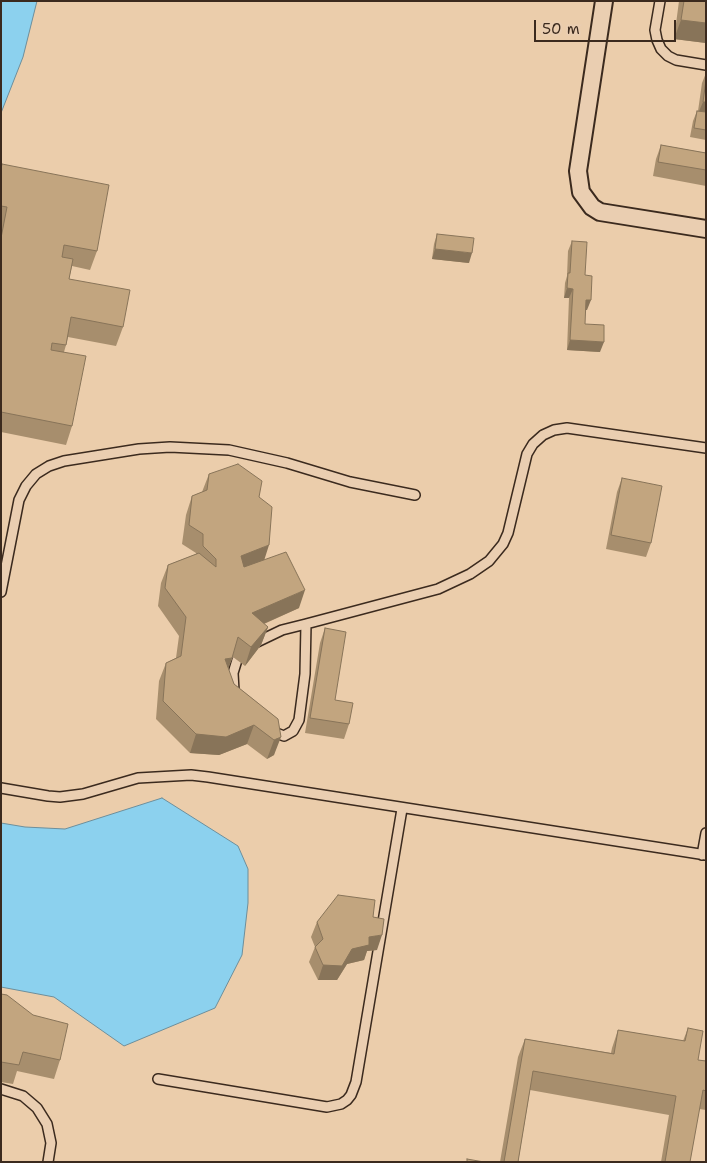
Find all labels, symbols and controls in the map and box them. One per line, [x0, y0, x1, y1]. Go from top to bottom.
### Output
scale bar [537, 10, 680, 42]
text: 50 m [542, 19, 580, 39]

